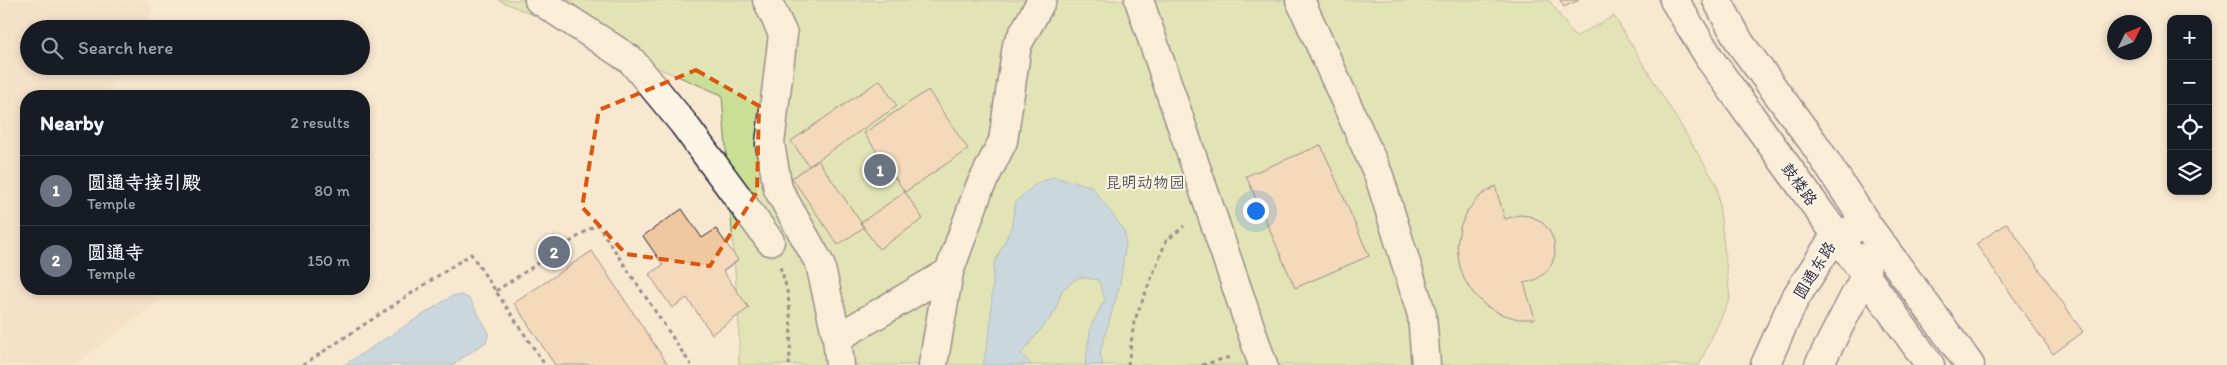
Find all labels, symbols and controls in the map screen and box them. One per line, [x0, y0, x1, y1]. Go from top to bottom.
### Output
north arrow [2107, 15, 2152, 60]
map controls [2167, 15, 2212, 195]
button: + [2167, 15, 2212, 60]
search box [20, 20, 370, 75]
icon: search [38, 34, 66, 62]
text: Search here [78, 36, 173, 59]
button: − [2167, 60, 2212, 105]
button: locate [2167, 105, 2212, 150]
text: Nearby [40, 110, 104, 135]
text: 2 results [290, 113, 350, 132]
button: layers [2167, 150, 2212, 195]
pin: 1 [864, 151, 896, 189]
street label: 鼓楼路 [1778, 159, 1821, 209]
text: 圆通寺接引殿 [87, 171, 201, 194]
park label: 昆明动物园 [1105, 173, 1185, 192]
text: 1 [52, 181, 60, 200]
text: 80 m [314, 181, 350, 200]
text: Temple [87, 194, 136, 213]
your location [1243, 198, 1269, 224]
pin: 2 [538, 233, 570, 271]
street label: 圆通东路 [1789, 238, 1839, 302]
text: 圆通寺 [87, 241, 144, 264]
text: 2 [52, 251, 60, 270]
text: 150 m [307, 251, 350, 270]
text: Temple [87, 264, 136, 283]

